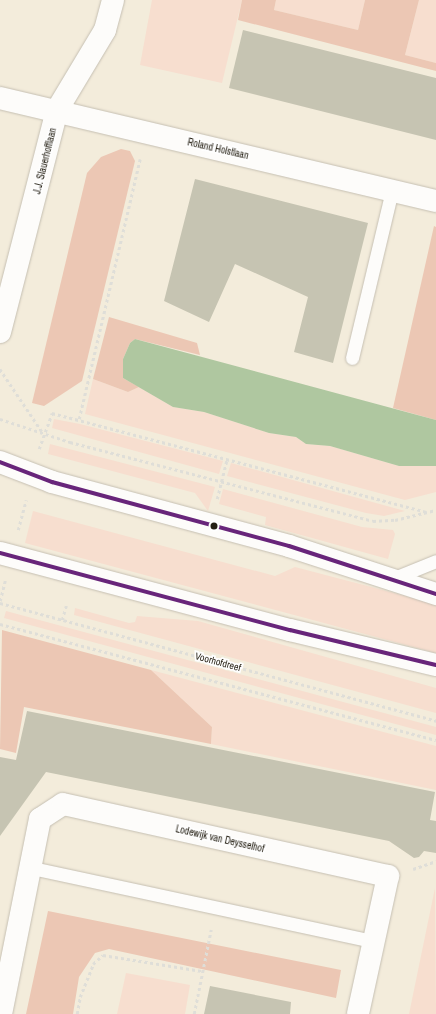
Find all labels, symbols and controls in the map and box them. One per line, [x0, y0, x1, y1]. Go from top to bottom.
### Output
street label: J.J. Slauerhofflaan [31, 127, 59, 195]
street label: Roland Holstlaan [186, 136, 250, 162]
unlabelled marker [209, 521, 219, 531]
street label: Voorhofdreef [194, 650, 242, 674]
street label: Lodewijk van Deysselhof [174, 823, 266, 855]

